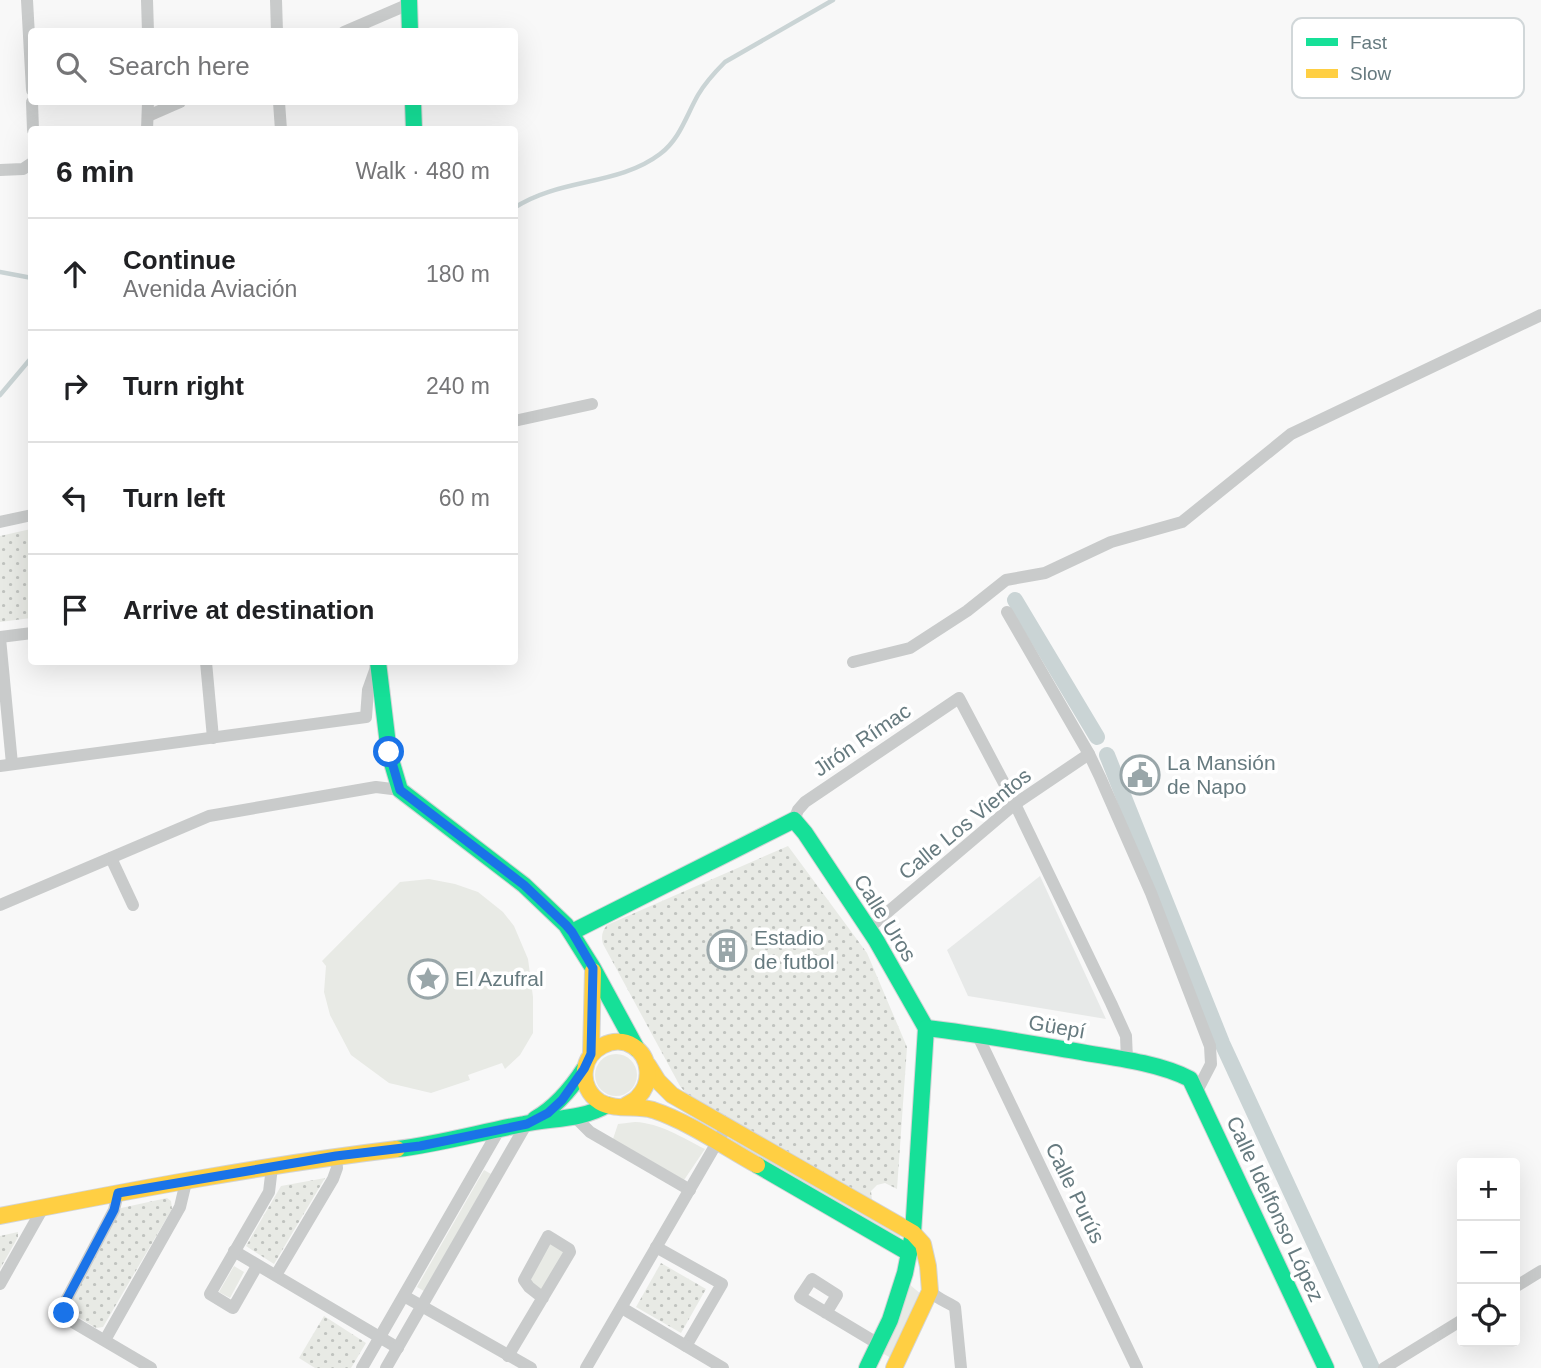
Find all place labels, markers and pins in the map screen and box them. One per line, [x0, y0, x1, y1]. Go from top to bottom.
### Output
place label: La Mansión de Napo [1167, 751, 1276, 798]
public building icon: La Mansión de Napo [1119, 754, 1161, 796]
place label: Estadio de futbol [754, 926, 835, 973]
building icon: Estadio de futbol [706, 929, 748, 971]
place icon: El Azufral [407, 958, 449, 1000]
place label: El Azufral [455, 967, 544, 990]

